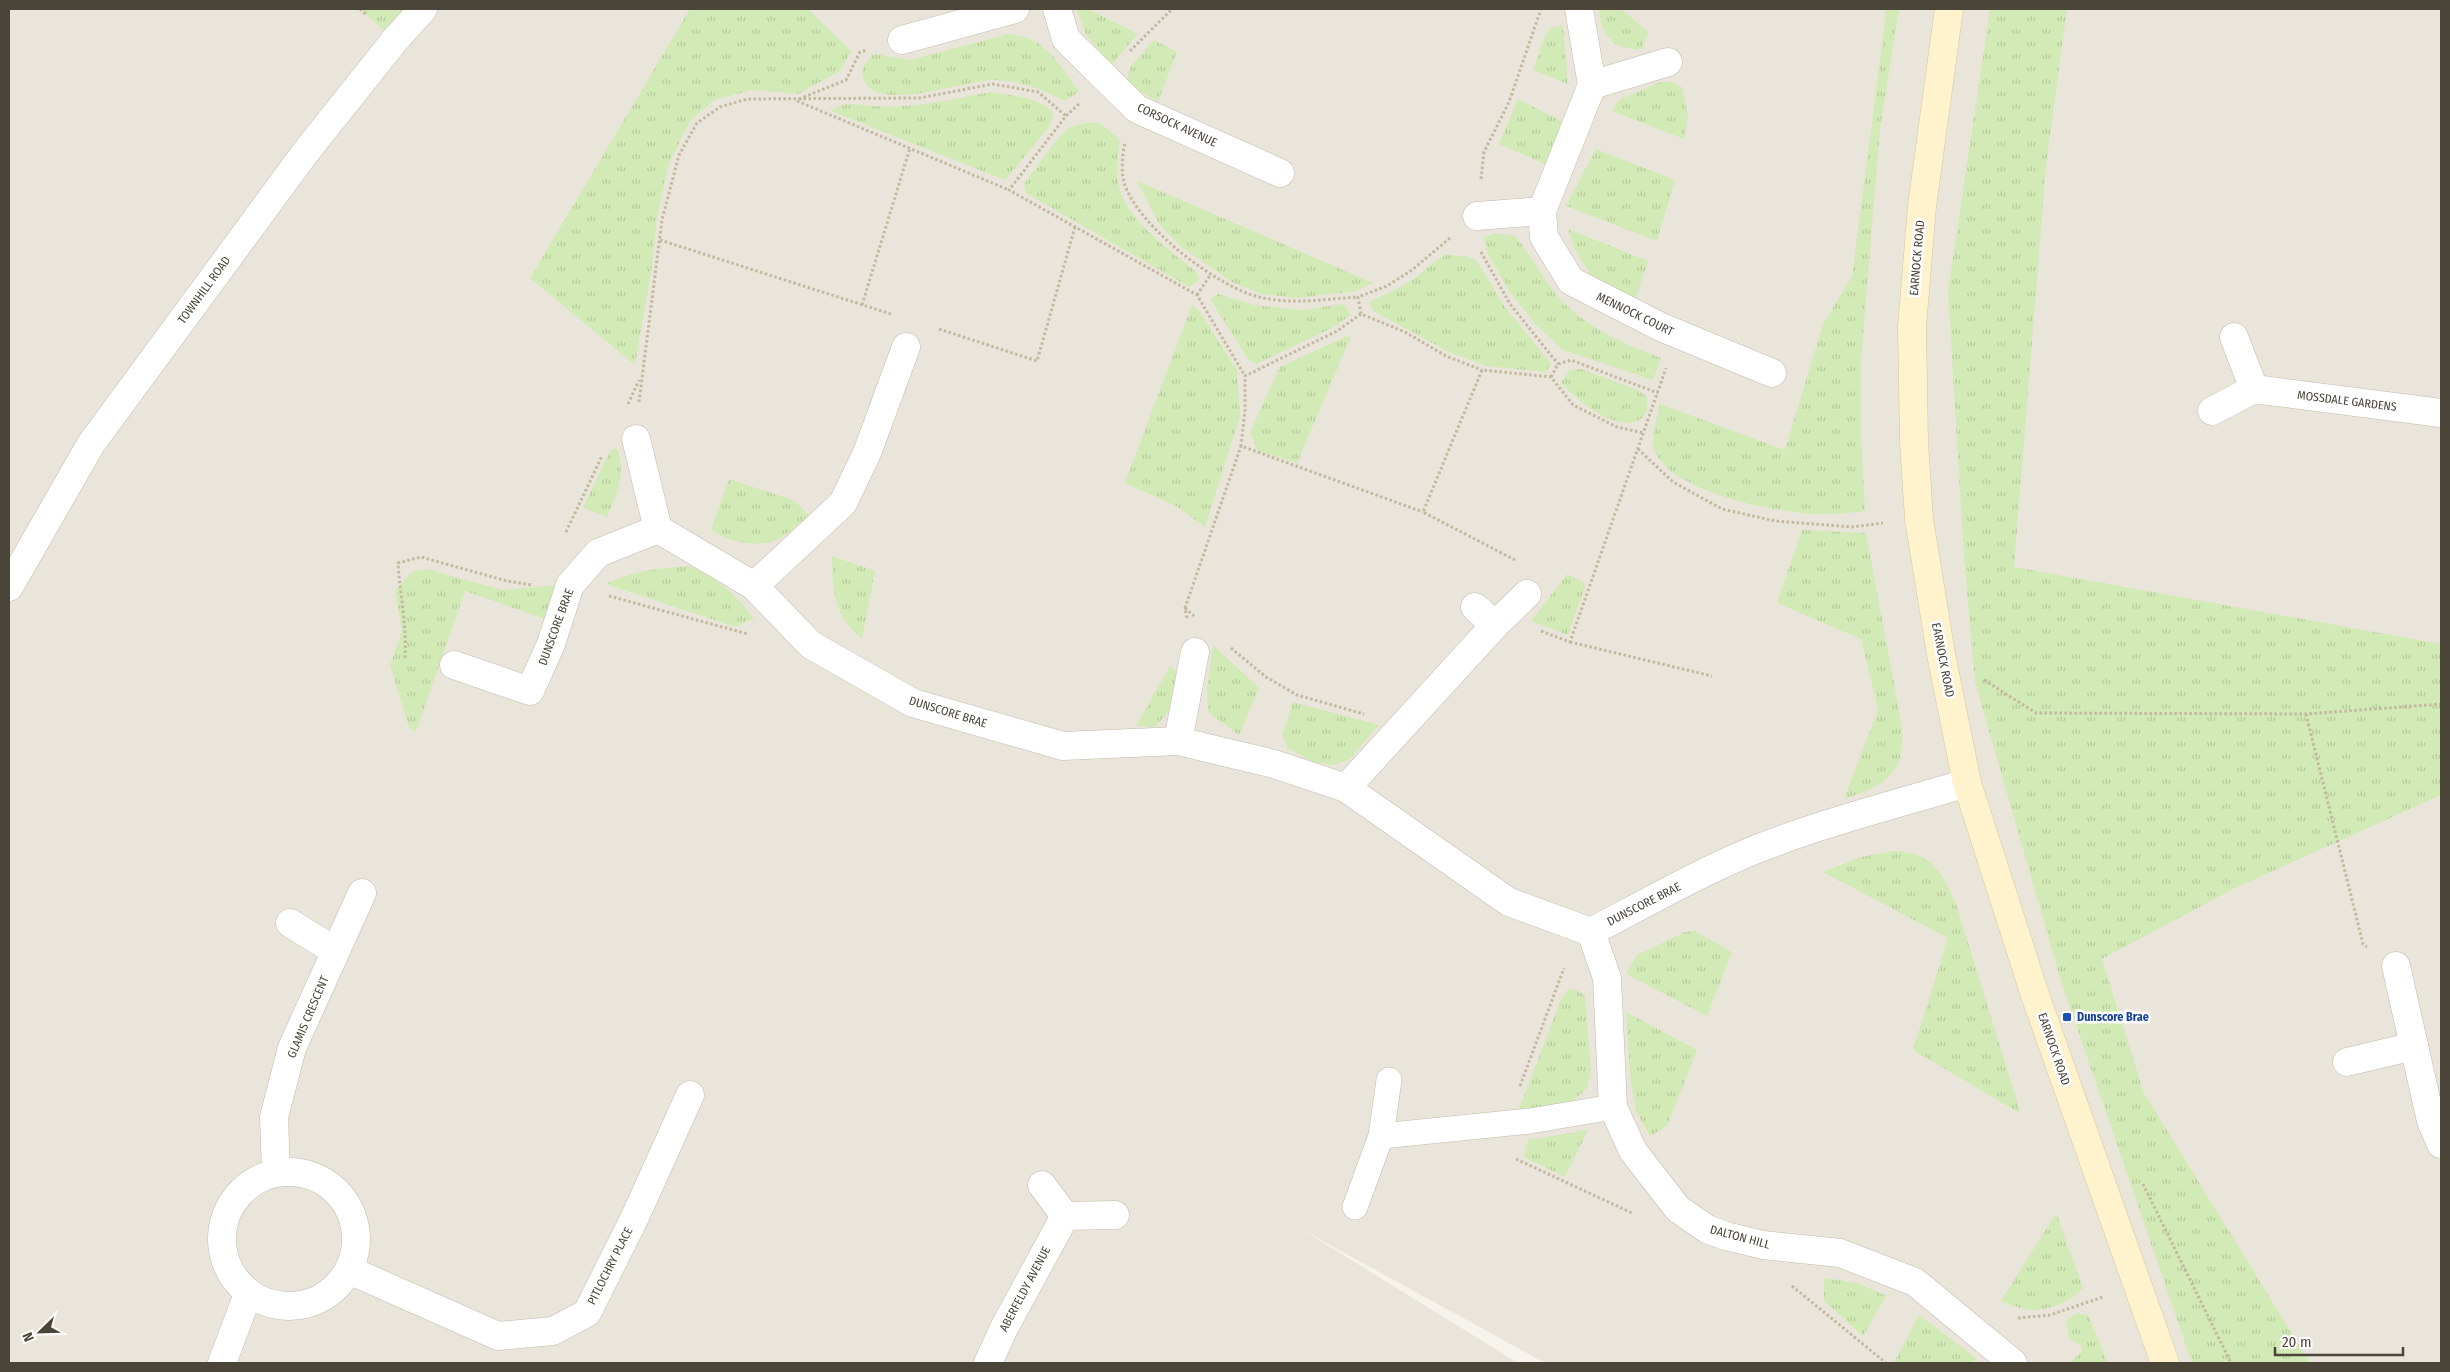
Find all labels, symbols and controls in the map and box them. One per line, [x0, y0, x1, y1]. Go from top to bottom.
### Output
street label: CORSOCK AVENUE [1135, 100, 1219, 150]
street label: EARNOCK ROAD [1907, 220, 1927, 296]
street label: TOWNHILL ROAD [175, 254, 233, 326]
street label: MENNOCK COURT [1594, 289, 1676, 339]
street label: MOSSDALE GARDENS [2296, 388, 2398, 414]
street label: DUNSCORE BRAE [536, 586, 577, 667]
street label: EARNOCK ROAD [1929, 622, 1957, 699]
street label: DUNSCORE BRAE [907, 694, 989, 731]
street label: DUNSCORE BRAE [1605, 879, 1683, 929]
street label: GLAMIS CRESCENT [284, 974, 332, 1060]
place label: Dunscore Brae [2077, 1010, 2149, 1024]
street label: EARNOCK ROAD [2035, 1011, 2073, 1087]
marker: Dunscore Brae [2061, 1011, 2073, 1023]
street label: DALTON HILL [1709, 1222, 1772, 1252]
street label: PITLOCHRY PLACE [584, 1225, 636, 1307]
street label: ABERFELDY AVENUE [997, 1244, 1054, 1334]
north arrow [15, 1307, 65, 1357]
scale bar [2275, 1324, 2402, 1356]
text: N [19, 1330, 38, 1344]
text: 20 m [2282, 1333, 2312, 1351]

